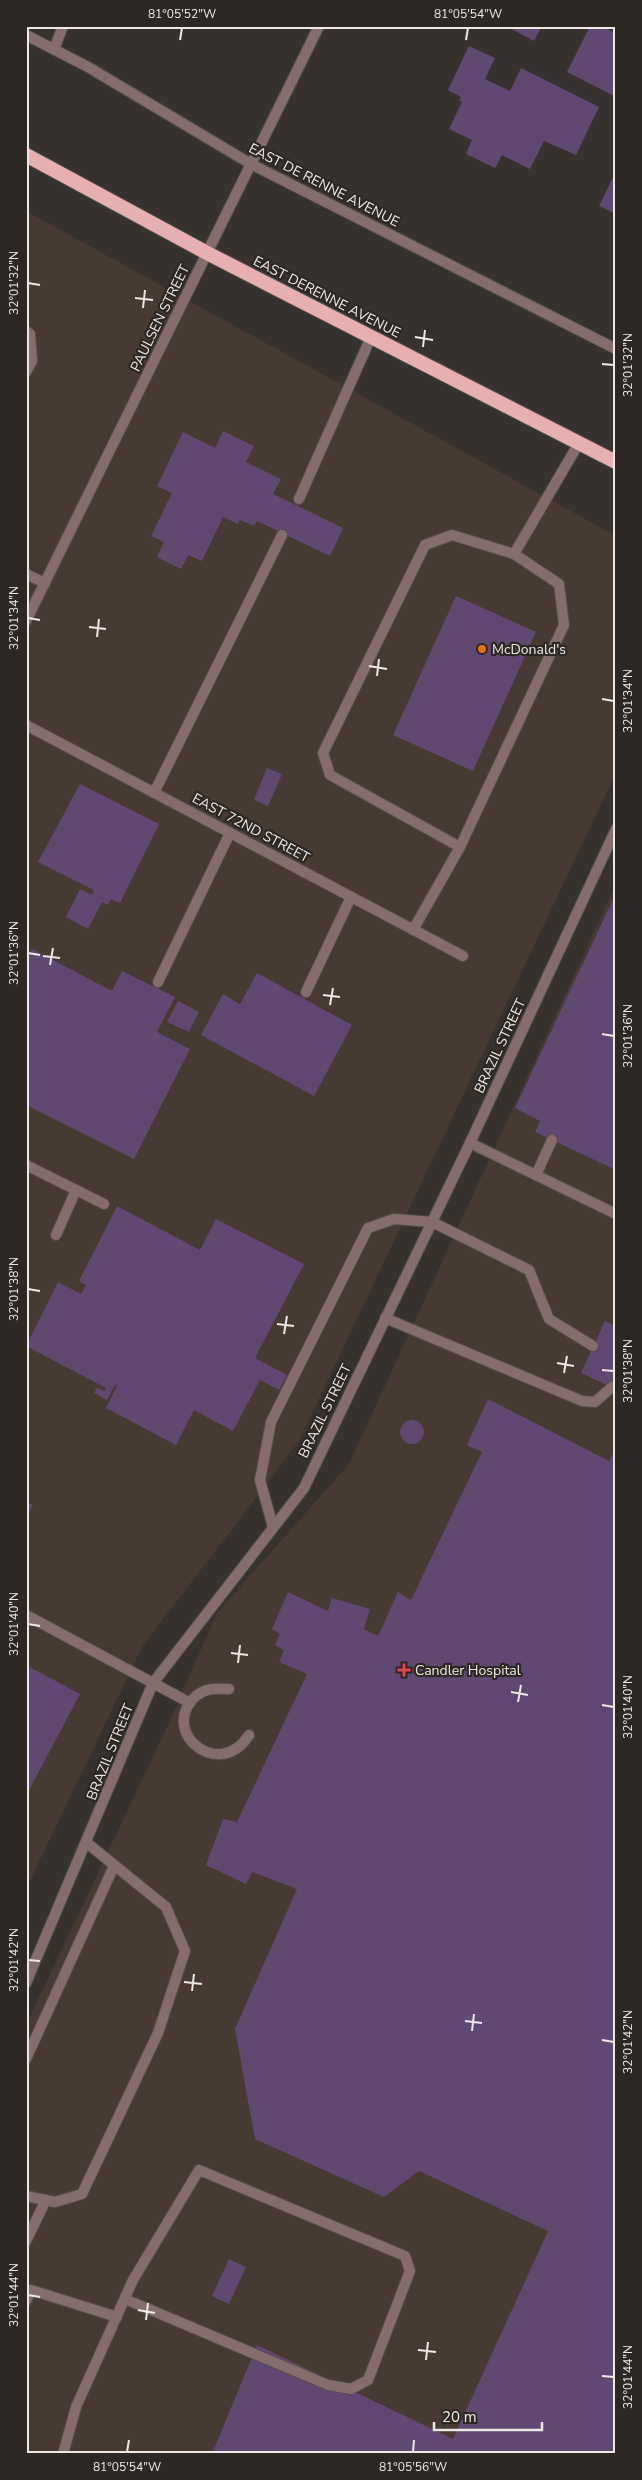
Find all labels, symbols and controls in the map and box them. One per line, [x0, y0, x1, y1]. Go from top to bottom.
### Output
text: 81°05'52"W [148, 6, 216, 22]
text: 81°05'54"W [434, 6, 502, 22]
street label: EAST DE RENNE AVENUE [245, 139, 403, 231]
text: 32°01'32"N [6, 251, 22, 315]
street label: EAST DERENNE AVENUE [250, 252, 404, 342]
street label: PAULSEN STREET [126, 261, 194, 375]
text: 32°01'32"N [620, 333, 636, 397]
text: 32°01'34"N [6, 586, 22, 650]
place label: McDonald's [492, 640, 566, 659]
marker: McDonald's [476, 643, 488, 655]
text: 32°01'34"N [620, 669, 636, 733]
street label: EAST 72ND STREET [189, 789, 314, 867]
text: 32°01'36"N [6, 921, 22, 985]
street label: BRAZIL STREET [470, 995, 531, 1096]
text: 32°01'36"N [620, 1004, 636, 1068]
text: 32°01'38"N [6, 1257, 22, 1321]
text: 32°01'38"N [620, 1339, 636, 1403]
street label: BRAZIL STREET [294, 1360, 356, 1461]
text: 32°01'40"N [6, 1592, 22, 1656]
place label: Candler Hospital [415, 1661, 522, 1680]
marker: Candler Hospital [397, 1663, 411, 1677]
text: 32°01'40"N [620, 1675, 636, 1739]
street label: BRAZIL STREET [82, 1700, 138, 1803]
text: 32°01'42"N [6, 1928, 22, 1992]
text: 32°01'42"N [620, 2010, 636, 2074]
text: 32°01'44"N [6, 2263, 22, 2327]
text: 32°01'44"N [620, 2345, 636, 2409]
scale bar [434, 2400, 542, 2432]
text: 20 m [442, 2407, 477, 2427]
text: 81°05'54"W [93, 2459, 161, 2475]
text: 81°05'56"W [379, 2459, 447, 2475]

